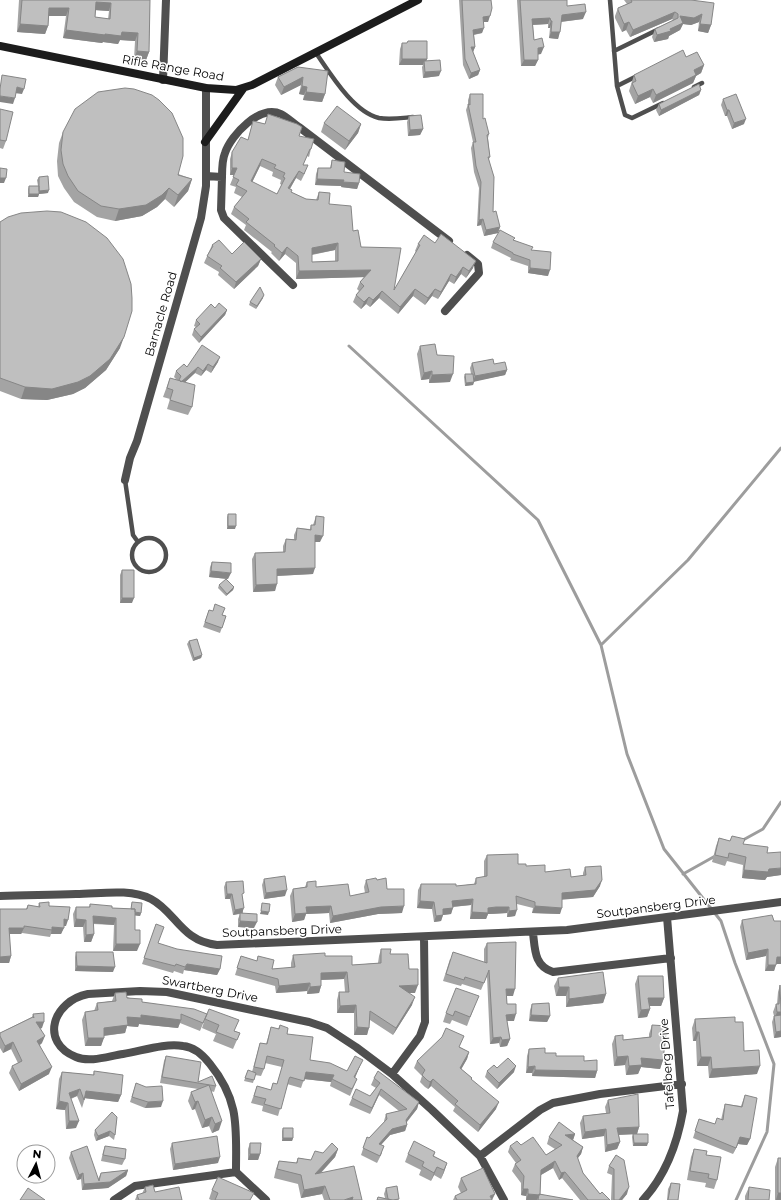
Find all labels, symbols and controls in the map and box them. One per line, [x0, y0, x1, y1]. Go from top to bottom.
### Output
street label: Rifle Range Road [121, 51, 225, 84]
street label: Barnacle Road [141, 270, 180, 358]
street label: Soutpansberg Drive [596, 892, 716, 921]
street label: Soutpansberg Drive [222, 921, 342, 940]
street label: Swartberg Drive [161, 972, 259, 1005]
street label: Tafelberg Drive [656, 1018, 677, 1110]
north arrow [16, 1144, 56, 1184]
text: N [32, 1147, 42, 1161]

